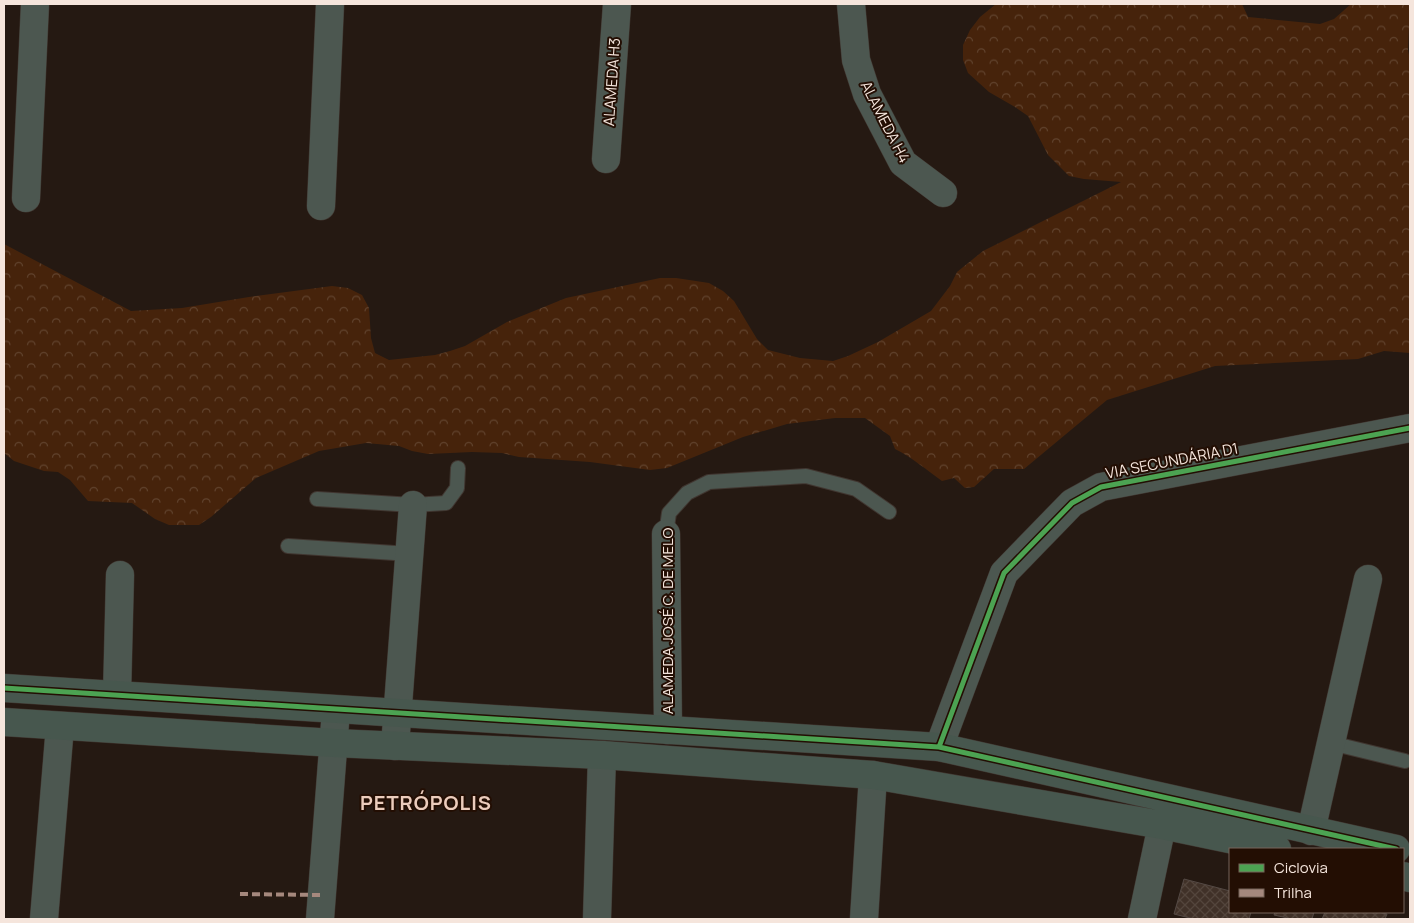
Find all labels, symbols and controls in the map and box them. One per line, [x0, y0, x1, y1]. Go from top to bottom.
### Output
street label: ALAMEDA H3 [598, 37, 625, 127]
street label: ALAMEDA H4 [856, 77, 915, 166]
street label: VIA SECUNDÁRIA D1 [1104, 437, 1240, 484]
street label: ALAMEDA JOSÉ C. DE MELO [657, 528, 678, 714]
district label: PETRÓPOLIS [360, 789, 492, 816]
legend [1229, 848, 1404, 913]
text: Ciclovia [1274, 857, 1328, 878]
text: Trilha [1274, 882, 1312, 903]

